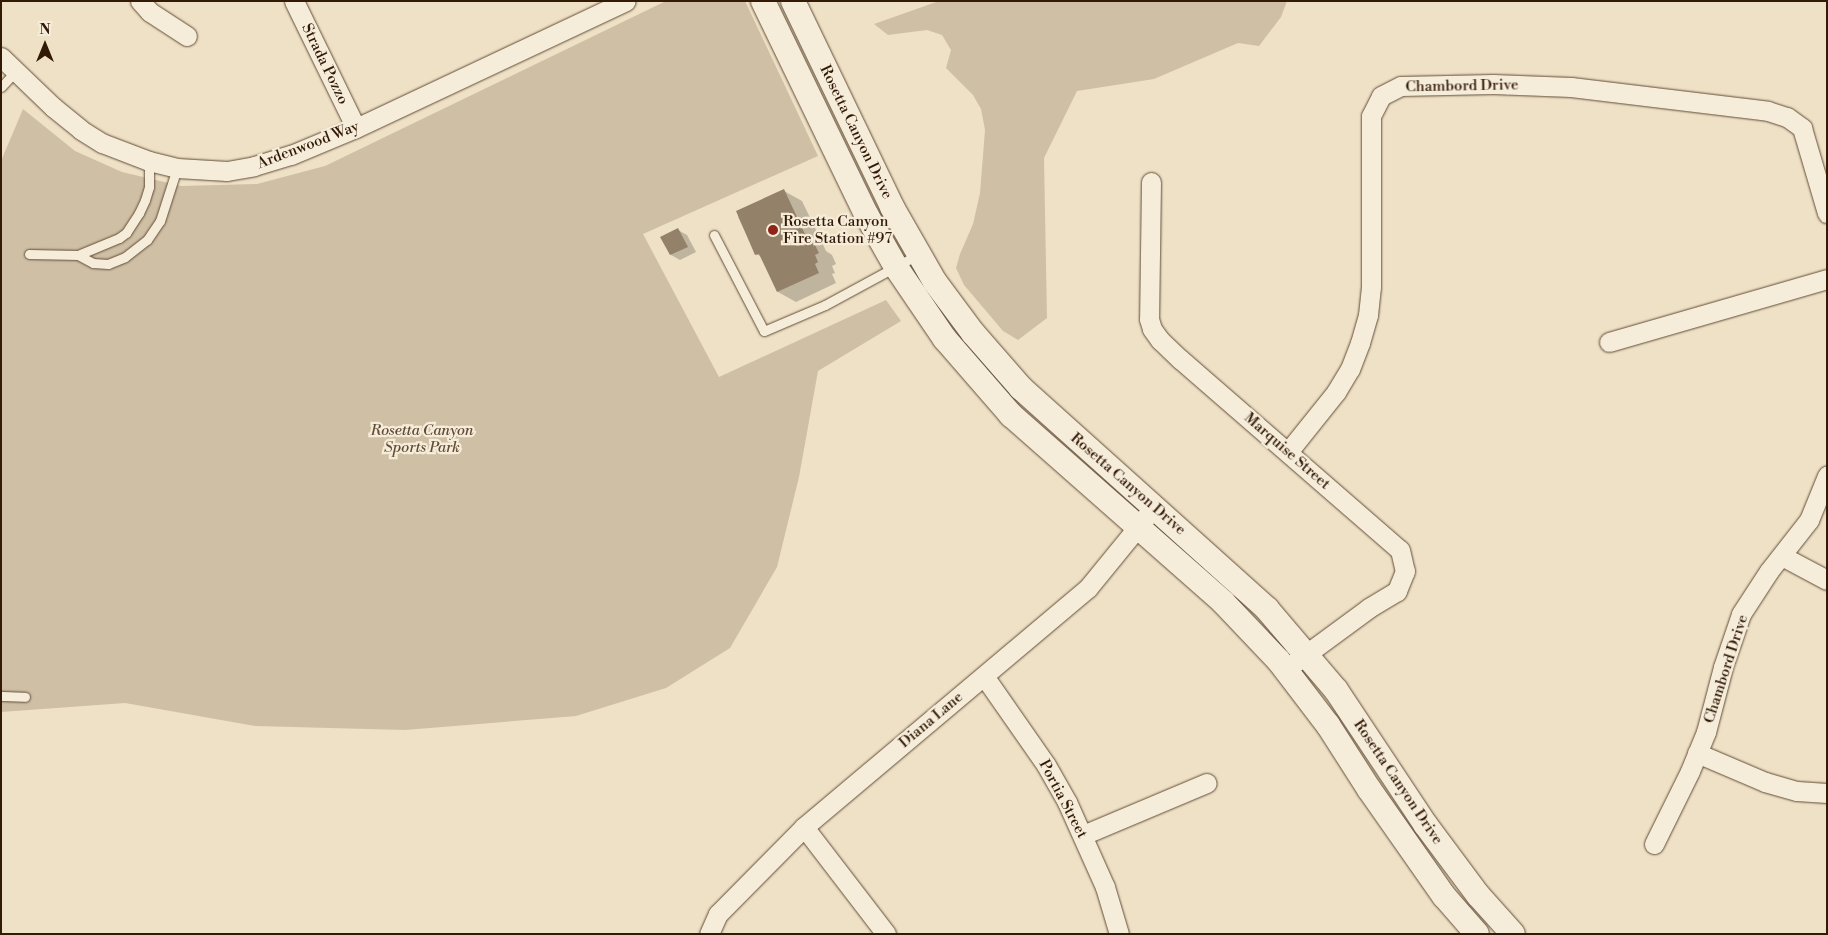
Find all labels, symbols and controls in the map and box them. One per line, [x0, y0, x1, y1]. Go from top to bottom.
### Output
north arrow [20, 20, 70, 70]
text: N [39, 21, 51, 39]
street label: Strada Pozzo [298, 21, 352, 107]
street label: Rosetta Canyon Drive [816, 62, 896, 202]
street label: Chambord Drive [1405, 76, 1519, 96]
street label: Ardenwood Way [254, 117, 362, 173]
place label: Rosetta Canyon Fire Station #97 [783, 212, 892, 247]
marker: Rosetta Canyon Fire Station #97 [767, 224, 779, 236]
street label: Marquise Street [1240, 409, 1334, 493]
park label: Rosetta Canyon Sports Park [371, 421, 473, 456]
street label: Rosetta Canyon Drive [1067, 429, 1189, 539]
street label: Chambord Drive [1700, 612, 1752, 726]
street label: Diana Lane [895, 688, 967, 752]
street label: Rosetta Canyon Drive [1350, 716, 1446, 848]
street label: Portia Street [1035, 757, 1091, 841]

